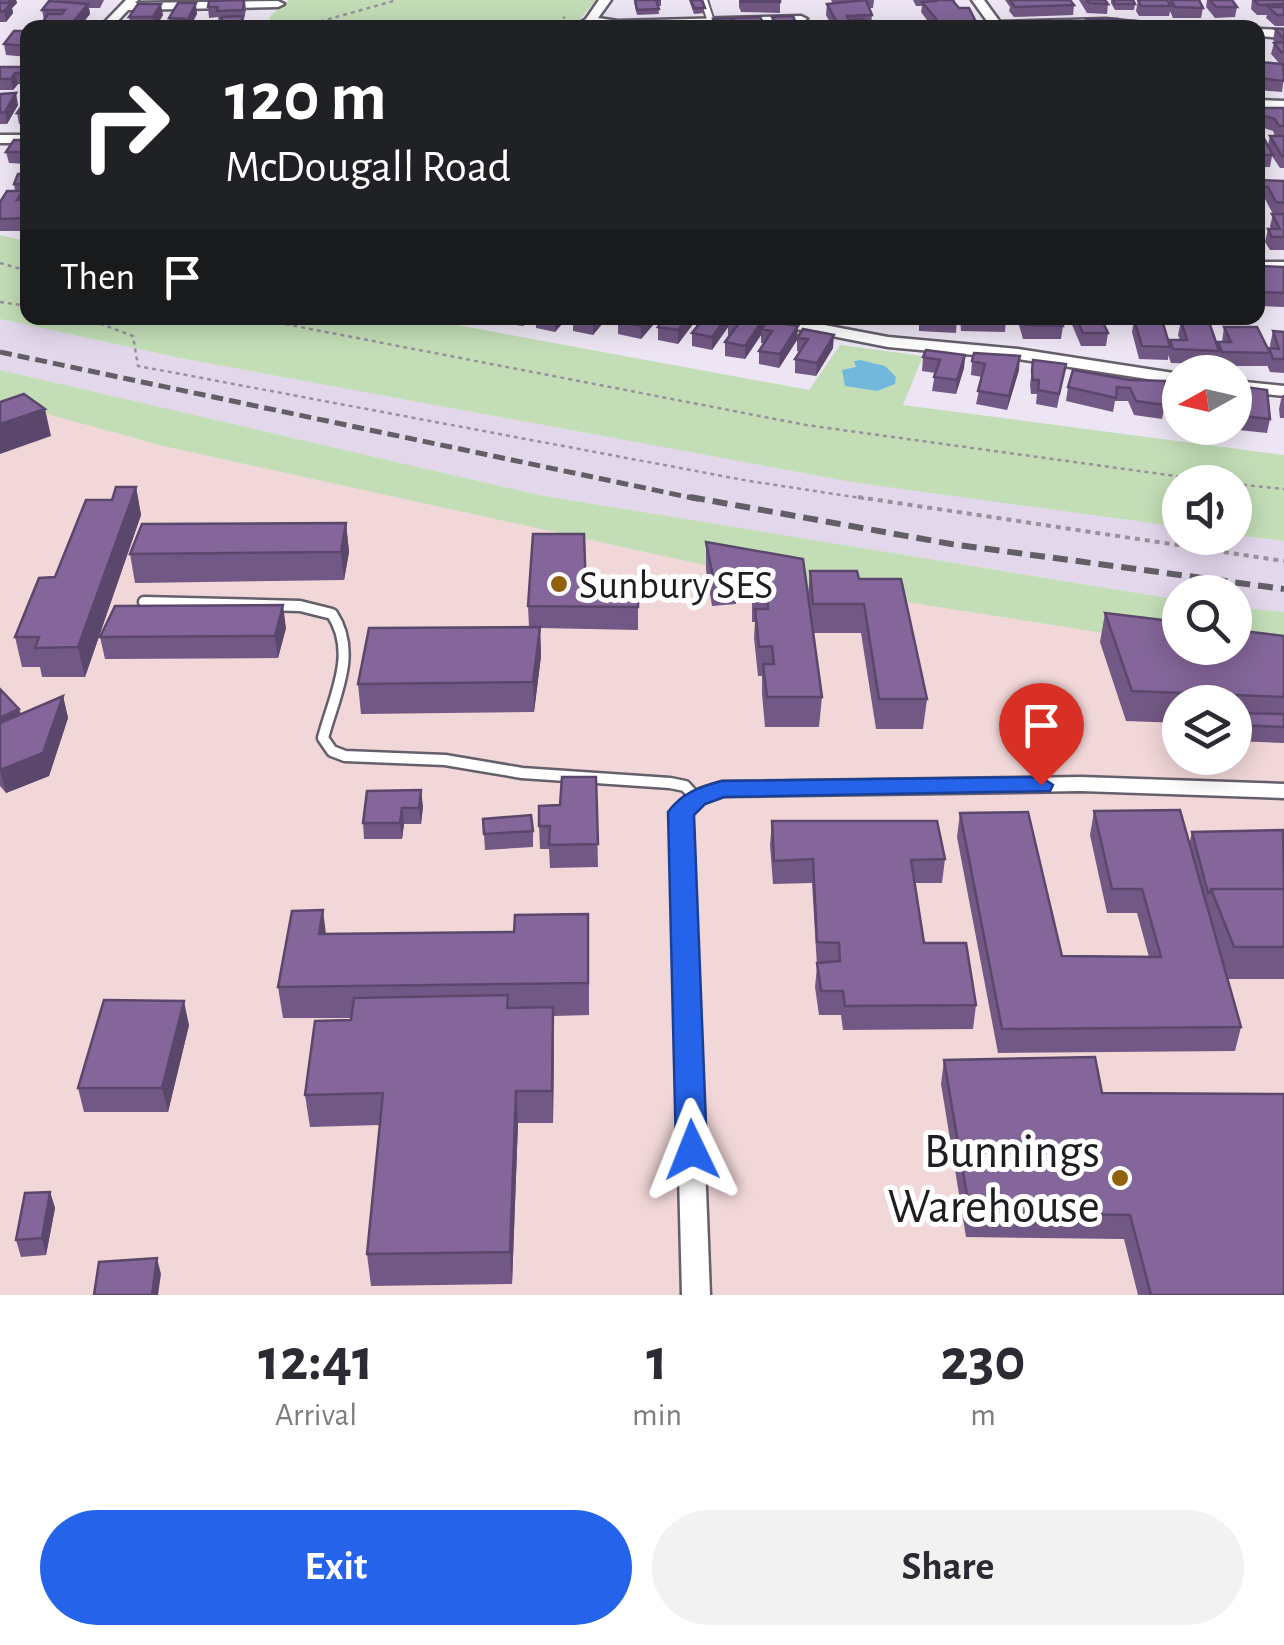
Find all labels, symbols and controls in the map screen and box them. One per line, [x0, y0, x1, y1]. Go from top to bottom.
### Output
icon: right [60, 60, 190, 190]
text: 120 m [225, 63, 387, 133]
text: McDougall Road [225, 145, 511, 190]
icon: arrive [155, 250, 210, 305]
text: Then [60, 259, 135, 297]
north arrow [1162, 355, 1252, 445]
map controls [1162, 355, 1252, 775]
button: sound [1162, 465, 1252, 555]
place label: Sunbury SES [579, 566, 773, 606]
marker: Sunbury SES [548, 573, 570, 595]
button: search [1162, 575, 1252, 665]
pin [999, 683, 1084, 786]
button: layers [1162, 685, 1252, 775]
icon: arrive [1014, 698, 1069, 753]
position arrow [640, 1098, 744, 1202]
place label: Bunnings Warehouse [888, 1129, 1100, 1232]
marker: Bunnings Warehouse [1109, 1167, 1131, 1189]
text: 12:41 [258, 1331, 374, 1391]
text: 1 [646, 1331, 668, 1391]
text: 230 [940, 1331, 1026, 1391]
text: Arrival [275, 1399, 357, 1431]
text: min [632, 1399, 682, 1431]
text: m [970, 1399, 996, 1431]
button: Exit [40, 1510, 632, 1625]
button: Share [652, 1510, 1244, 1625]

